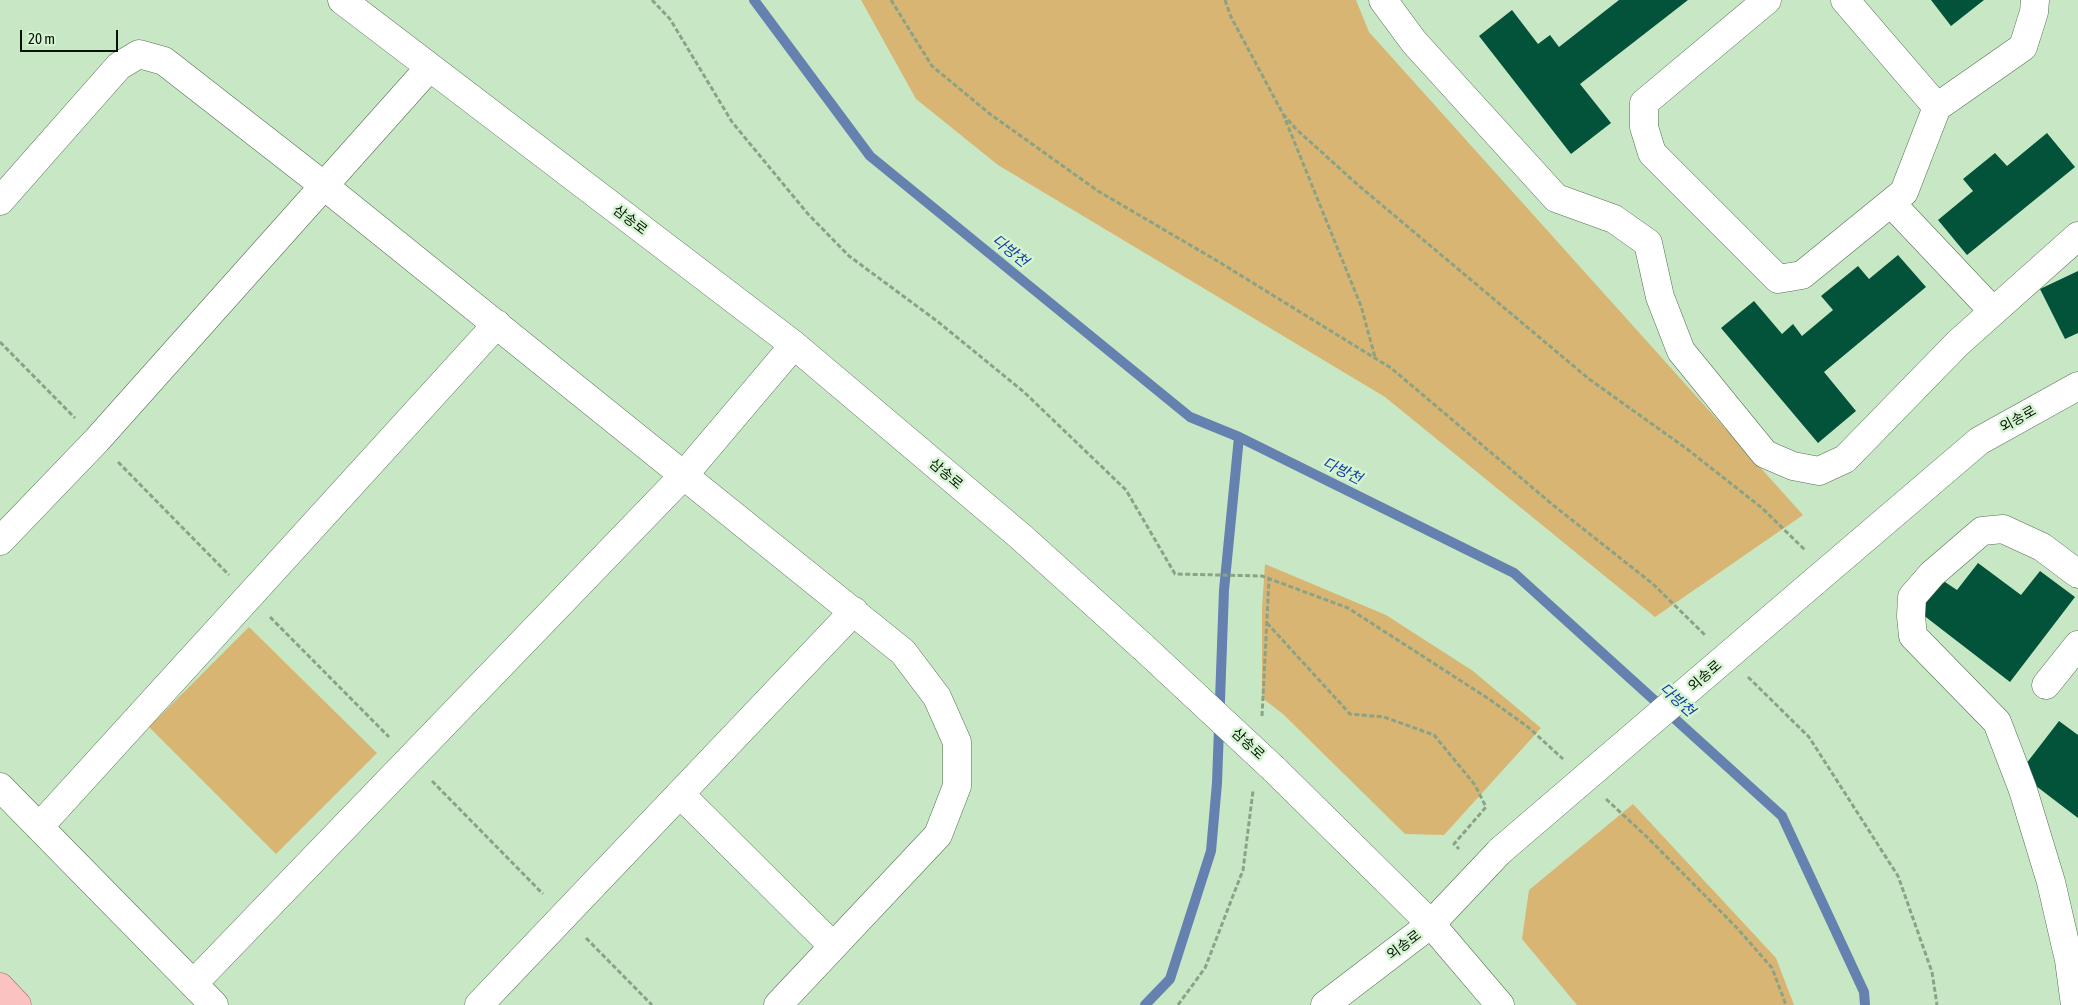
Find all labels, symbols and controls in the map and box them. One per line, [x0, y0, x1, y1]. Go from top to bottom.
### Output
scale bar [22, 20, 120, 52]
text: 20 m [28, 30, 55, 47]
street label: 삼송로 [610, 202, 650, 238]
water label: 다방천 [988, 231, 1032, 271]
street label: 외송로 [1997, 402, 2039, 436]
water label: 다방천 [1319, 454, 1365, 488]
street label: 삼송로 [926, 455, 966, 493]
street label: 외송로 [1685, 657, 1725, 695]
water label: 다방천 [1656, 679, 1698, 721]
street label: 삼송로 [1228, 725, 1268, 763]
street label: 외송로 [1384, 927, 1424, 963]

